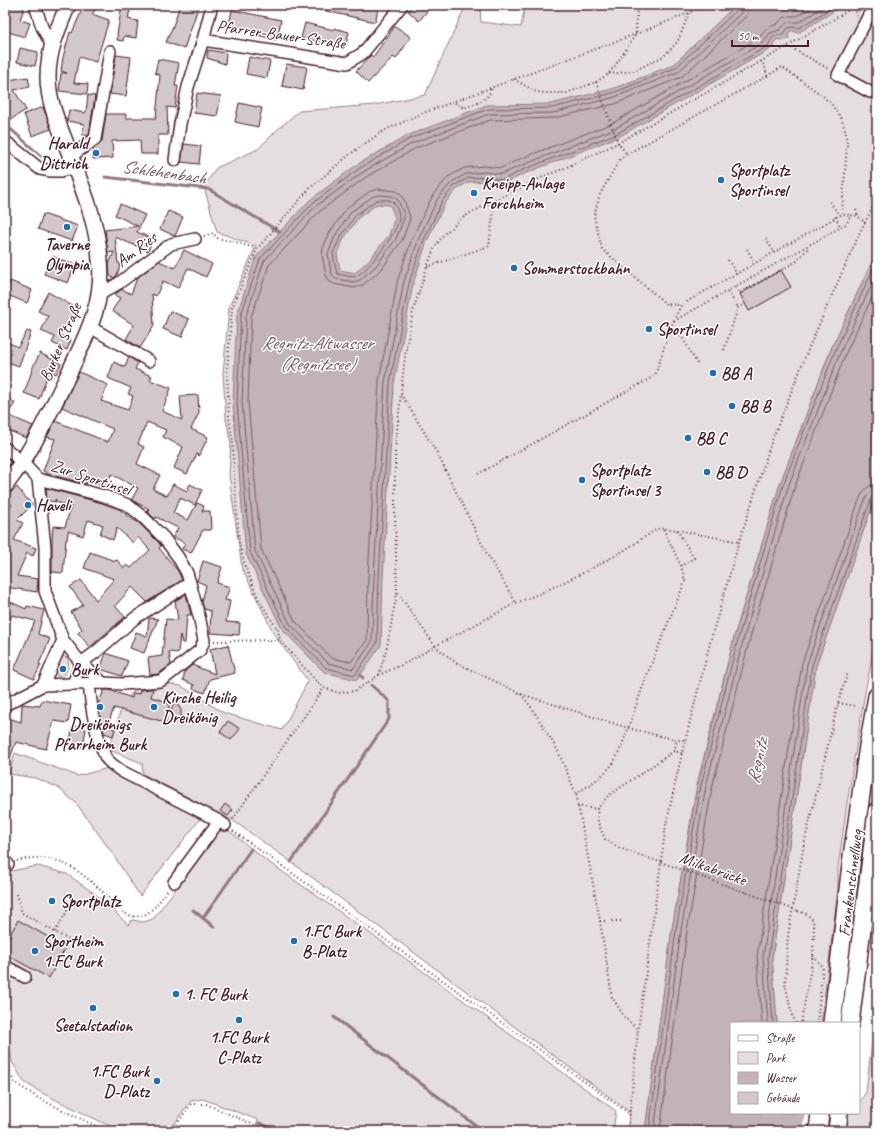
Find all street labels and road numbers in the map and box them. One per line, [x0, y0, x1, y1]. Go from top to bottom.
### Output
street label: Pfarrer-Bauer-Straße [215, 15, 348, 54]
street label: Am Ries [112, 227, 162, 272]
street label: Burker Straße [35, 299, 87, 384]
street label: Zur Sportinsel [48, 455, 136, 501]
street label: Frankenschnellweg [834, 828, 868, 938]
street label: Milkabrücke [677, 847, 750, 891]

